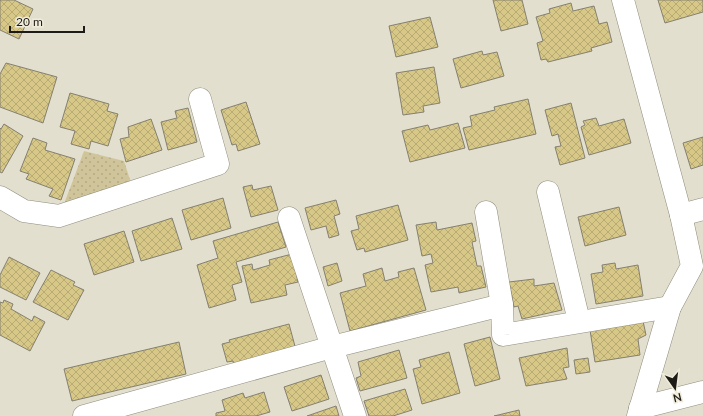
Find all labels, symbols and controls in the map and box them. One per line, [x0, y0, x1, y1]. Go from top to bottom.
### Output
scale bar [10, 8, 84, 34]
text: 20 m [16, 14, 43, 29]
north arrow [655, 368, 695, 408]
text: N [672, 391, 683, 406]

